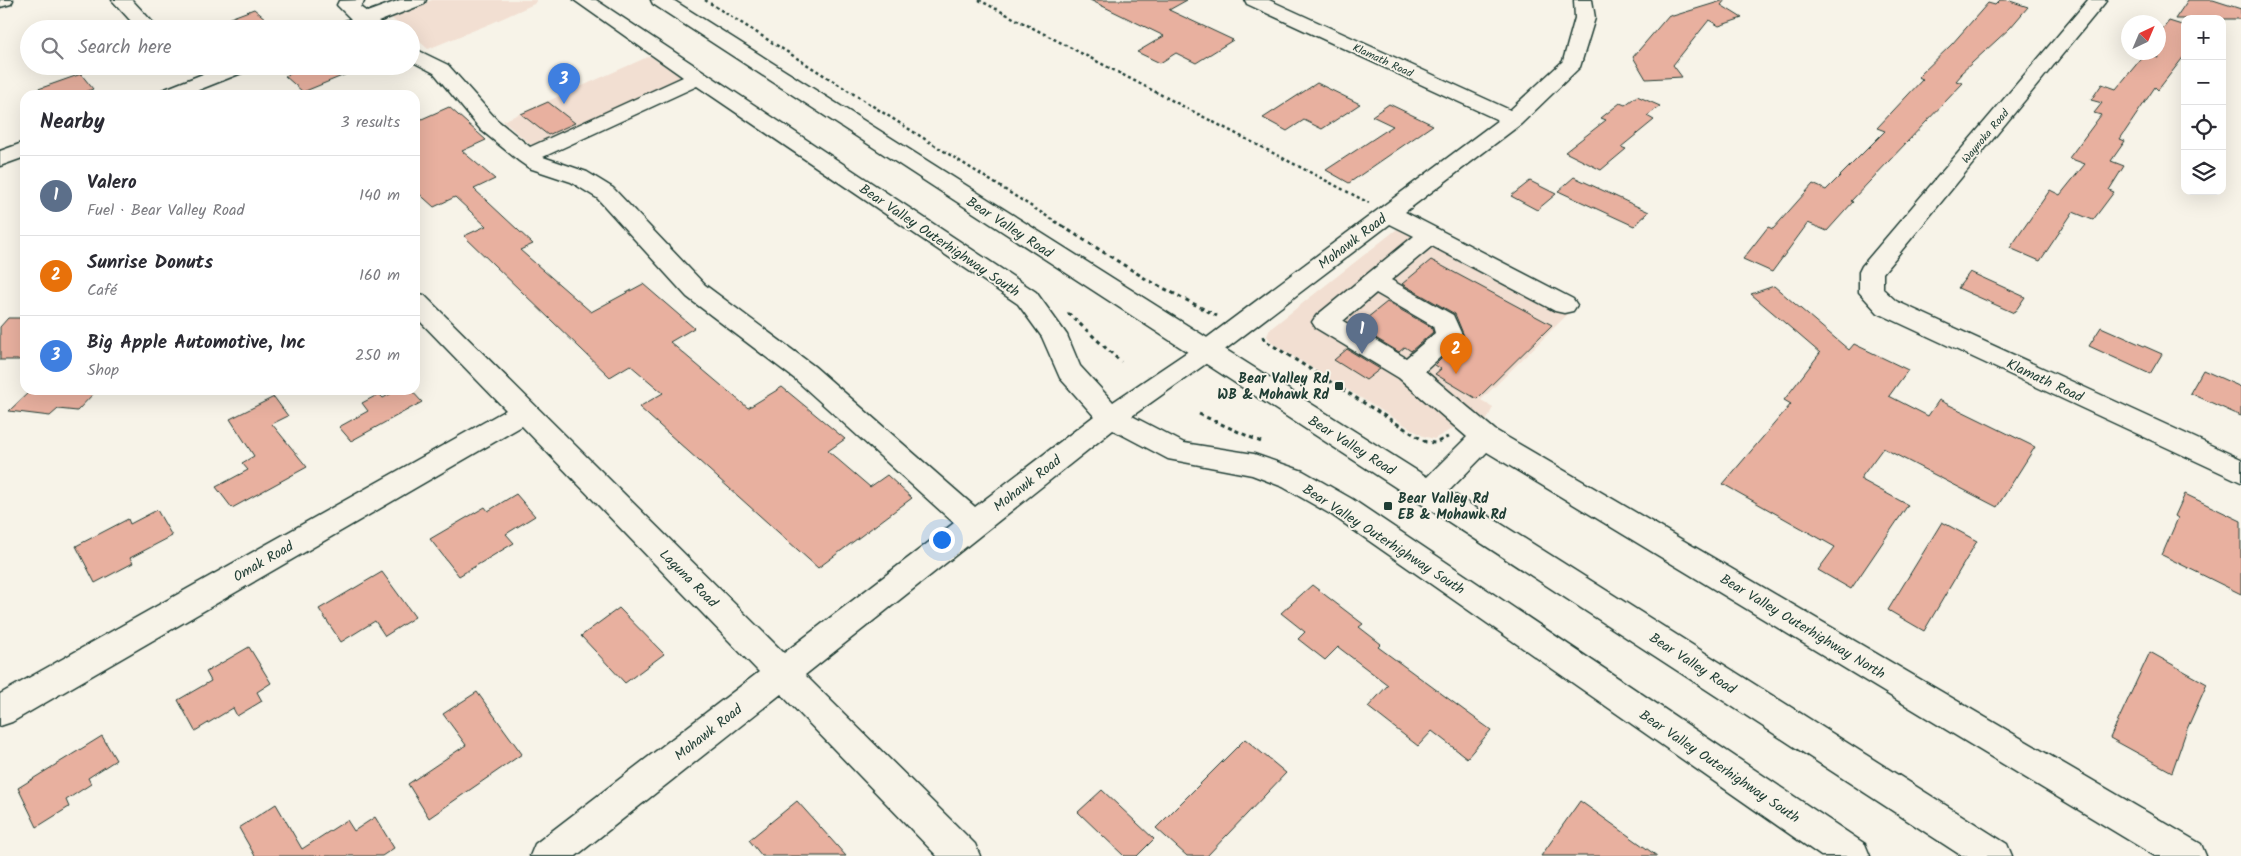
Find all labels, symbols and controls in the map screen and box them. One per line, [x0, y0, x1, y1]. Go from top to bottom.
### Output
north arrow [2121, 15, 2166, 60]
map controls [2181, 15, 2226, 195]
button: + [2181, 15, 2226, 60]
search box [20, 20, 420, 75]
text: Search here [78, 33, 172, 63]
icon: search [38, 34, 66, 62]
street label: Klamath Road [1349, 39, 1416, 83]
button: − [2181, 60, 2226, 105]
pin: 3 [548, 63, 580, 104]
street label: Waynoka Road [1957, 105, 2014, 168]
button: locate [2181, 105, 2226, 150]
text: Nearby [40, 106, 105, 139]
text: 3 results [341, 110, 400, 135]
button: layers [2181, 150, 2226, 195]
text: Valero [87, 168, 137, 198]
street label: Bear Valley Outerhighway South [855, 179, 1024, 303]
text: 1 [54, 183, 58, 208]
text: 140 m [359, 183, 400, 208]
street label: Bear Valley Road [962, 192, 1058, 265]
text: Fuel · Bear Valley Road [87, 198, 244, 223]
street label: Mohawk Road [1314, 208, 1392, 275]
text: Sunrise Donuts [87, 248, 213, 278]
text: 2 [51, 263, 61, 288]
text: 160 m [359, 263, 400, 288]
text: Café [87, 278, 117, 303]
pin: 1 [1346, 313, 1378, 354]
text: Big Apple Automotive, Inc [87, 328, 306, 358]
pin: 2 [1440, 333, 1472, 374]
text: 3 [52, 343, 60, 368]
text: 250 m [355, 343, 400, 368]
street label: Klamath Road [2003, 353, 2088, 409]
text: Shop [87, 358, 119, 383]
place label: Bear Valley Rd WB & Mohawk Rd [1217, 368, 1329, 406]
marker: Bear Valley Rd WB & Mohawk Rd [1333, 380, 1345, 392]
street label: Bear Valley Road [1303, 410, 1400, 482]
street label: Mohawk Road [989, 450, 1067, 517]
street label: Bear Valley Outerhighway South [1298, 479, 1469, 601]
place label: Bear Valley Rd EB & Mohawk Rd [1398, 488, 1507, 526]
marker: Bear Valley Rd EB & Mohawk Rd [1382, 500, 1394, 512]
your location [929, 527, 955, 553]
street label: Omak Road [229, 535, 299, 588]
street label: Laguna Road [654, 544, 723, 614]
street label: Bear Valley Outerhighway North [1716, 569, 1889, 685]
street label: Bear Valley Road [1645, 628, 1741, 701]
street label: Mohawk Road [670, 699, 748, 766]
street label: Bear Valley Outerhighway South [1635, 705, 1804, 829]

